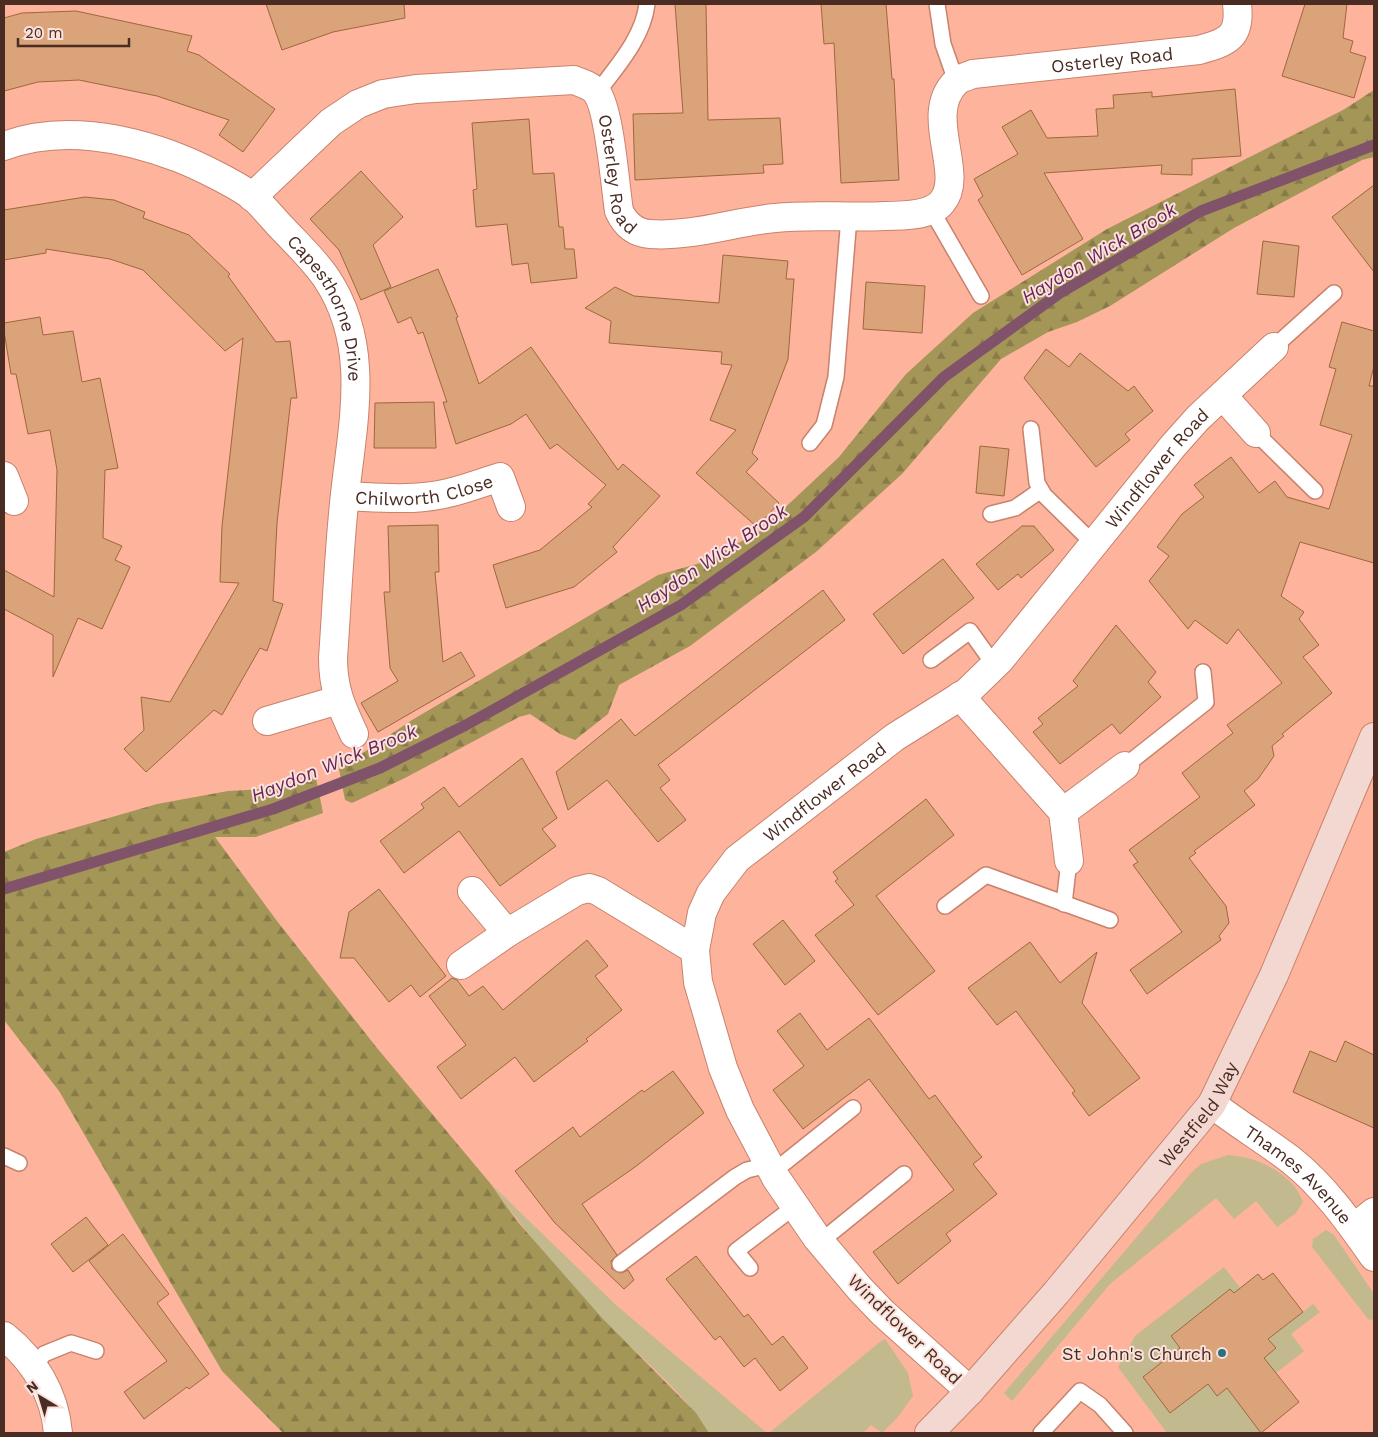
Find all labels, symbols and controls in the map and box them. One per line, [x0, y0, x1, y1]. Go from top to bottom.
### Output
scale bar [18, 15, 129, 47]
text: 20 m [25, 24, 63, 42]
street label: Osterley Road [1050, 42, 1174, 76]
street label: Osterley Road [595, 112, 642, 238]
water label: Haydon Wick Brook [1017, 197, 1181, 308]
street label: Capesthorne Drive [283, 230, 366, 382]
street label: Windflower Road [1100, 404, 1212, 532]
street label: Chilworth Close [355, 470, 496, 509]
water label: Haydon Wick Brook [632, 499, 792, 617]
water label: Haydon Wick Brook [248, 719, 421, 807]
street label: Windflower Road [758, 738, 890, 846]
street label: Westfield Way [1154, 1057, 1242, 1171]
street label: Thames Avenue [1241, 1120, 1357, 1228]
street label: Windflower Road [844, 1269, 966, 1389]
place label: St John's Church [1062, 1343, 1212, 1364]
marker: St John's Church [1216, 1347, 1228, 1359]
north arrow [15, 1372, 65, 1422]
text: N [23, 1377, 41, 1396]

